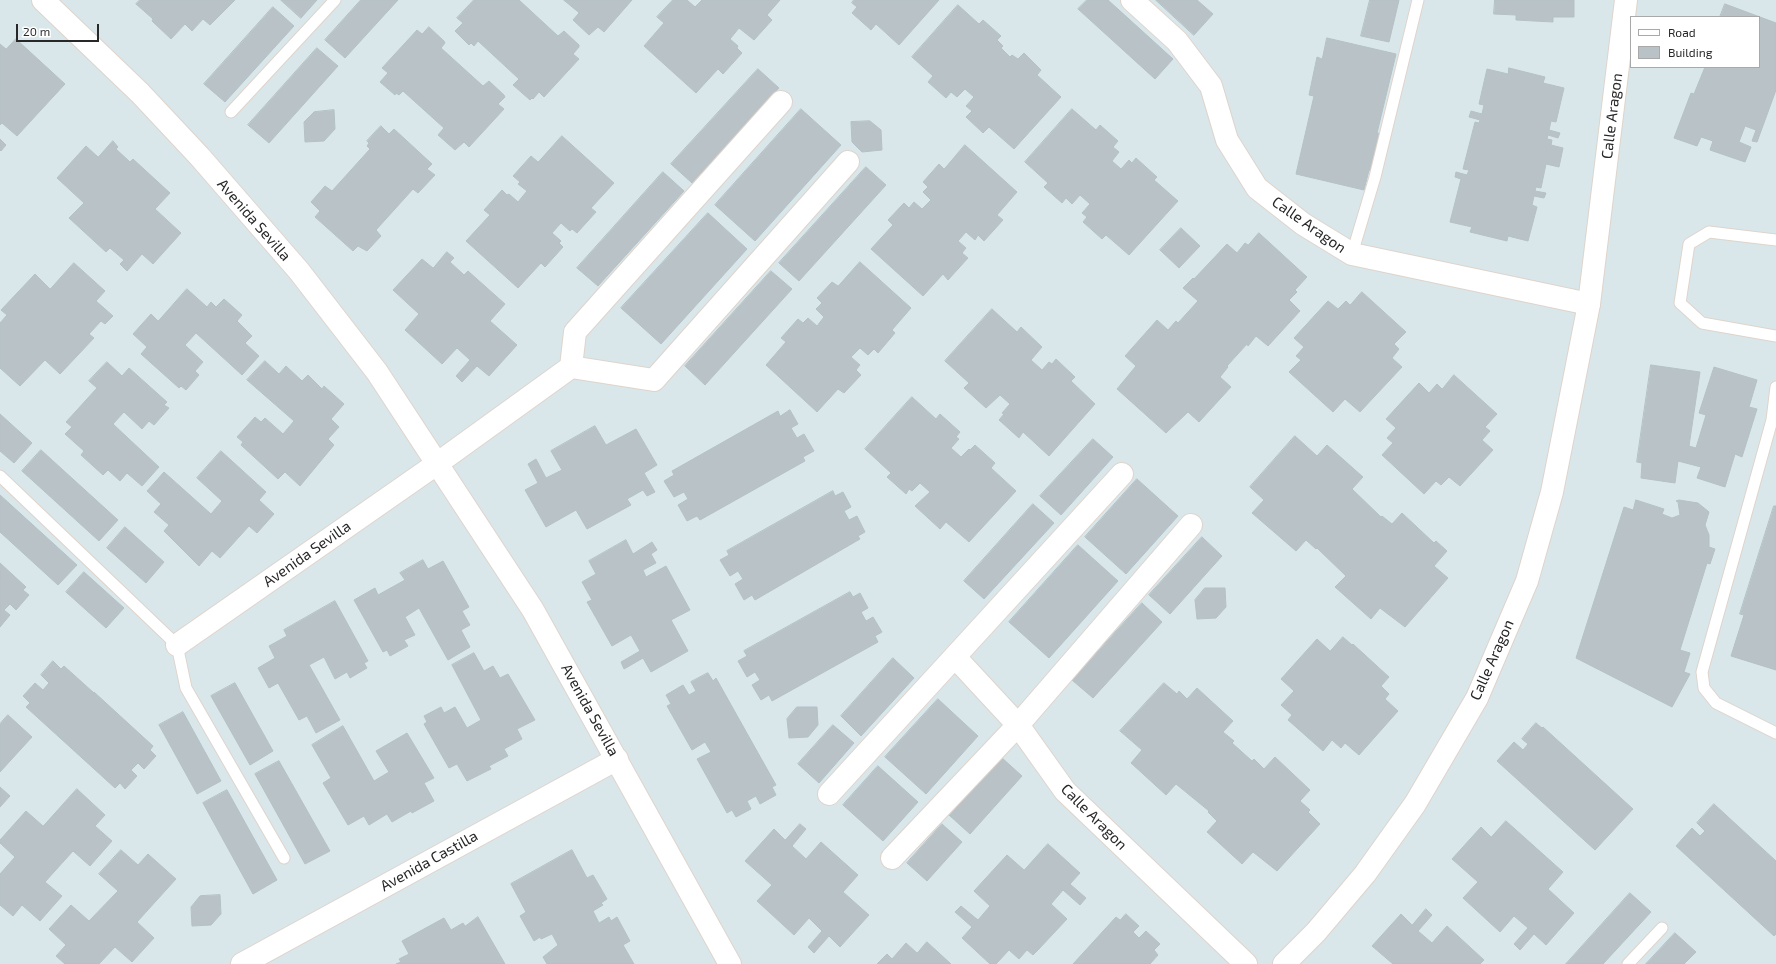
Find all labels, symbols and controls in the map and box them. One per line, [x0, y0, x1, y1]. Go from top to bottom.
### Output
scale bar [18, 16, 101, 42]
legend [1630, 16, 1760, 68]
text: 20 m [23, 24, 50, 38]
text: Road [1668, 25, 1696, 39]
text: Building [1668, 45, 1712, 59]
street label: Calle Aragon [1598, 72, 1626, 160]
street label: Avenida Sevilla [213, 175, 295, 265]
street label: Calle Aragon [1269, 193, 1349, 257]
street label: Avenida Sevilla [260, 517, 354, 591]
street label: Calle Aragon [1466, 617, 1518, 703]
street label: Avenida Sevilla [557, 661, 623, 759]
street label: Calle Aragon [1057, 780, 1131, 854]
street label: Avenida Castilla [377, 827, 481, 895]

